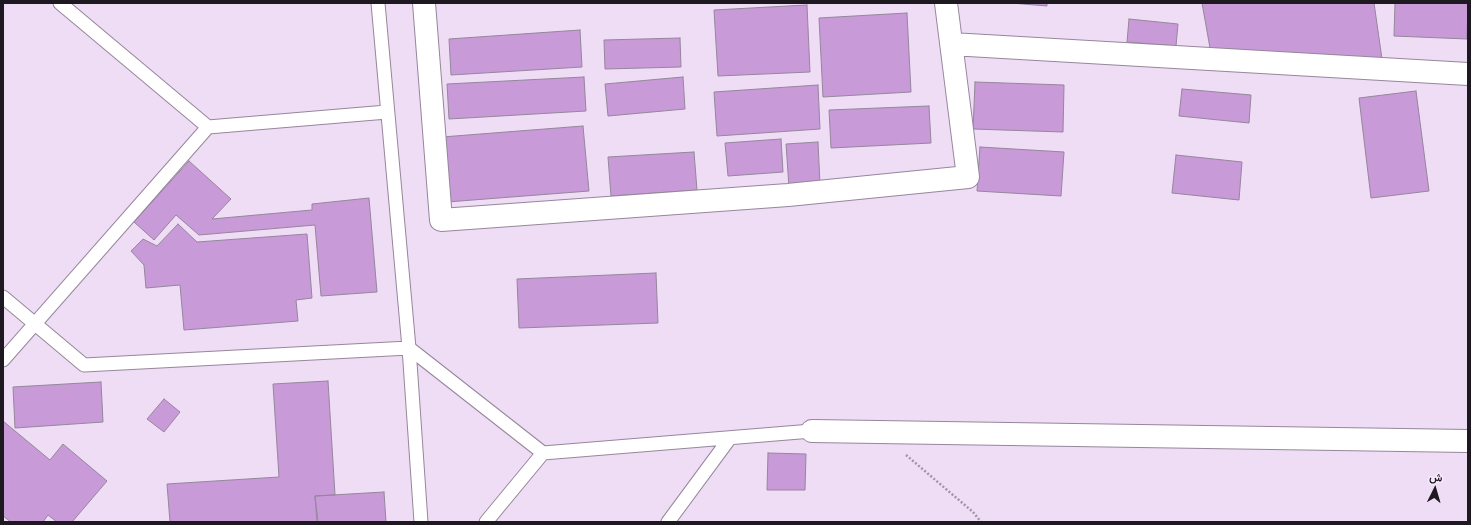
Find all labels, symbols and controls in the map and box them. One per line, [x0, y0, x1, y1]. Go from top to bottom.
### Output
north arrow [1415, 469, 1455, 509]
text: ش [1429, 469, 1443, 485]

